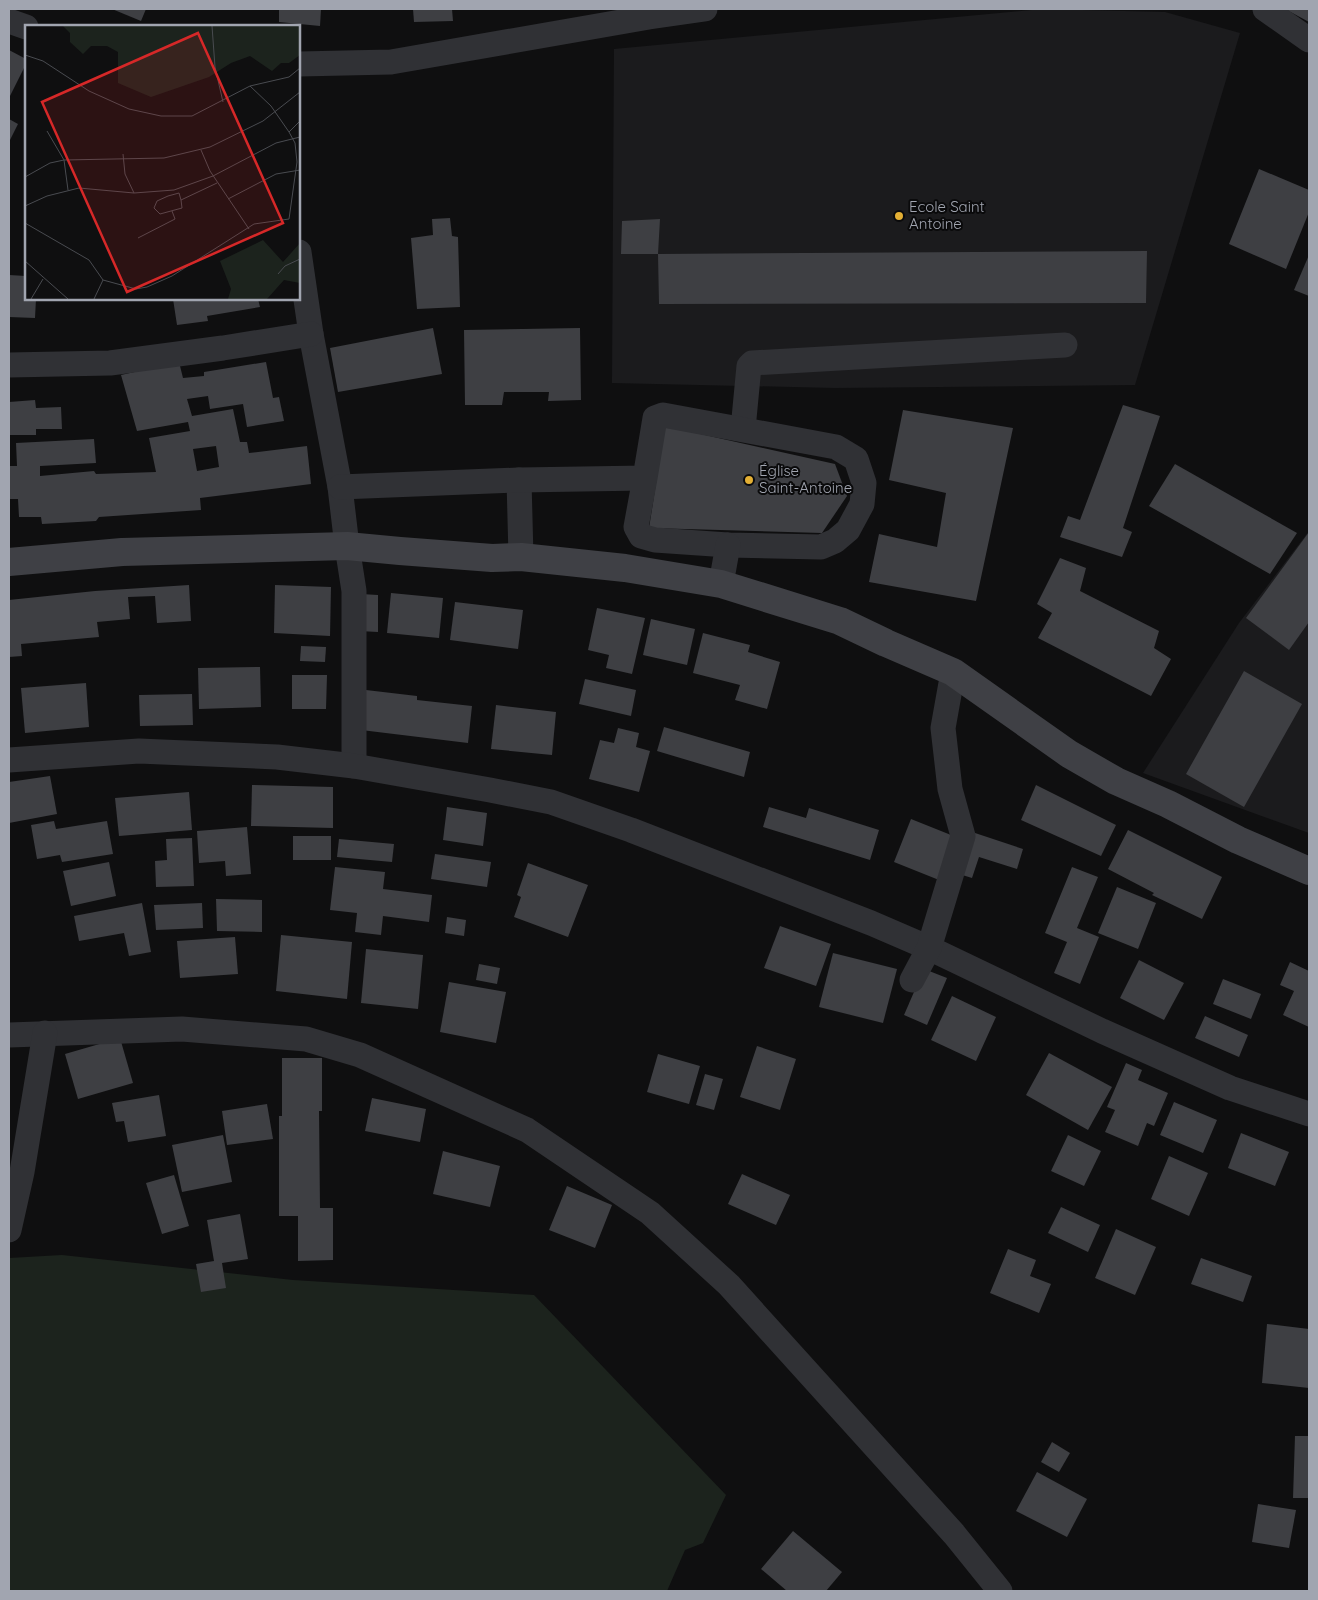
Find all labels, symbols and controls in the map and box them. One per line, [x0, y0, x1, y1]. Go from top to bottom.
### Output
inset map [25, 25, 300, 300]
place label: Ecole Saint Antoine [909, 197, 985, 233]
marker: Ecole Saint Antoine [893, 210, 905, 222]
place label: Église Saint-Antoine [759, 461, 852, 497]
marker: Église Saint-Antoine [743, 474, 755, 486]

